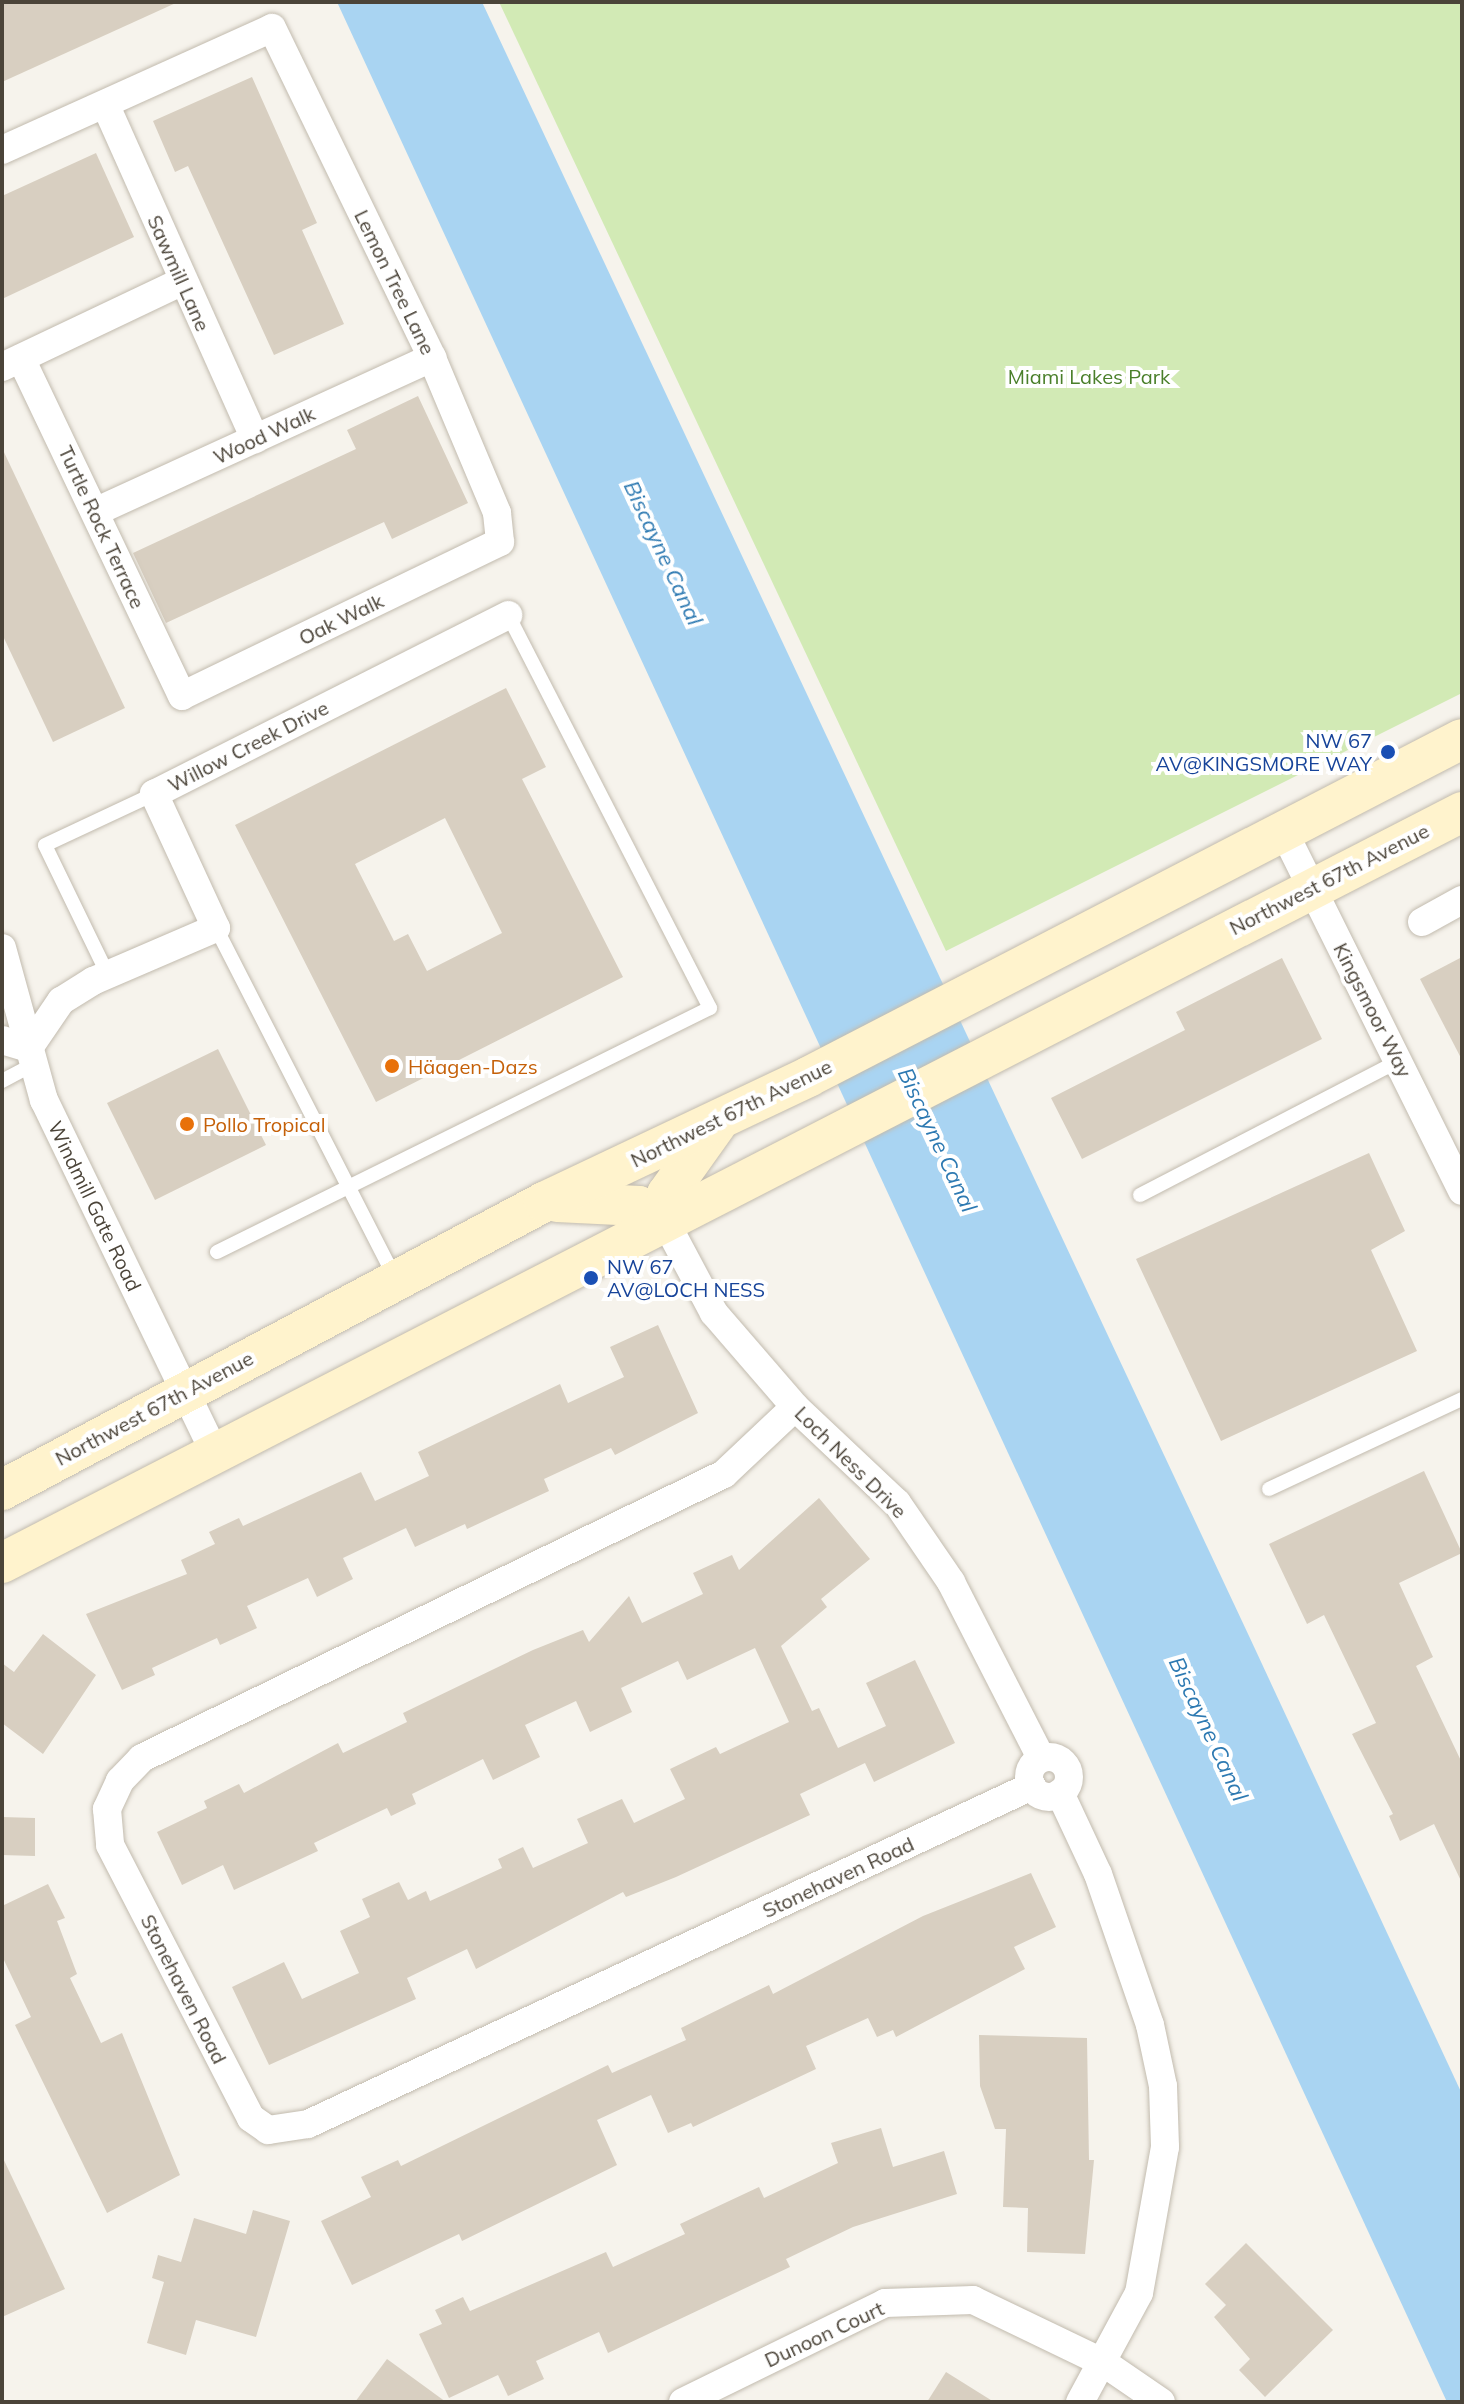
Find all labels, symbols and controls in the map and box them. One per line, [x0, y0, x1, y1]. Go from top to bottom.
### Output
street label: Lemon Tree Lane [350, 206, 440, 358]
street label: Sawmill Lane [143, 211, 215, 335]
park label: Miami Lakes Park [1008, 364, 1170, 388]
street label: Wood Walk [209, 401, 319, 469]
street label: Turtle Rock Terrace [54, 442, 150, 612]
water label: Biscayne Canal [618, 477, 708, 629]
street label: Oak Walk [295, 588, 387, 650]
street label: Willow Creek Drive [164, 695, 332, 797]
place label: NW 67 AV@KINGSMORE WAY [1155, 728, 1372, 775]
marker: NW 67 AV@KINGSMORE WAY [1379, 743, 1397, 761]
street label: Northwest 67th Avenue [1225, 818, 1433, 940]
street label: Kingsmoor Way [1329, 939, 1417, 1081]
place label: Häagen-Dazs [408, 1054, 538, 1078]
street label: Northwest 67th Avenue [627, 1054, 835, 1172]
marker: Häagen-Dazs [383, 1057, 401, 1075]
water label: Biscayne Canal [892, 1064, 982, 1216]
place label: Pollo Tropical [203, 1112, 326, 1136]
marker: Pollo Tropical [178, 1115, 196, 1133]
street label: Windmill Gate Road [43, 1117, 147, 1295]
place label: NW 67 AV@LOCH NESS [607, 1254, 765, 1301]
marker: NW 67 AV@LOCH NESS [582, 1269, 600, 1287]
street label: Northwest 67th Avenue [51, 1346, 257, 1470]
street label: Loch Ness Drive [790, 1401, 912, 1523]
water label: Biscayne Canal [1163, 1653, 1253, 1805]
street label: Stonehaven Road [758, 1831, 918, 1923]
street label: Stonehaven Road [136, 1910, 232, 2068]
street label: Dunoon Court [761, 2296, 887, 2372]

